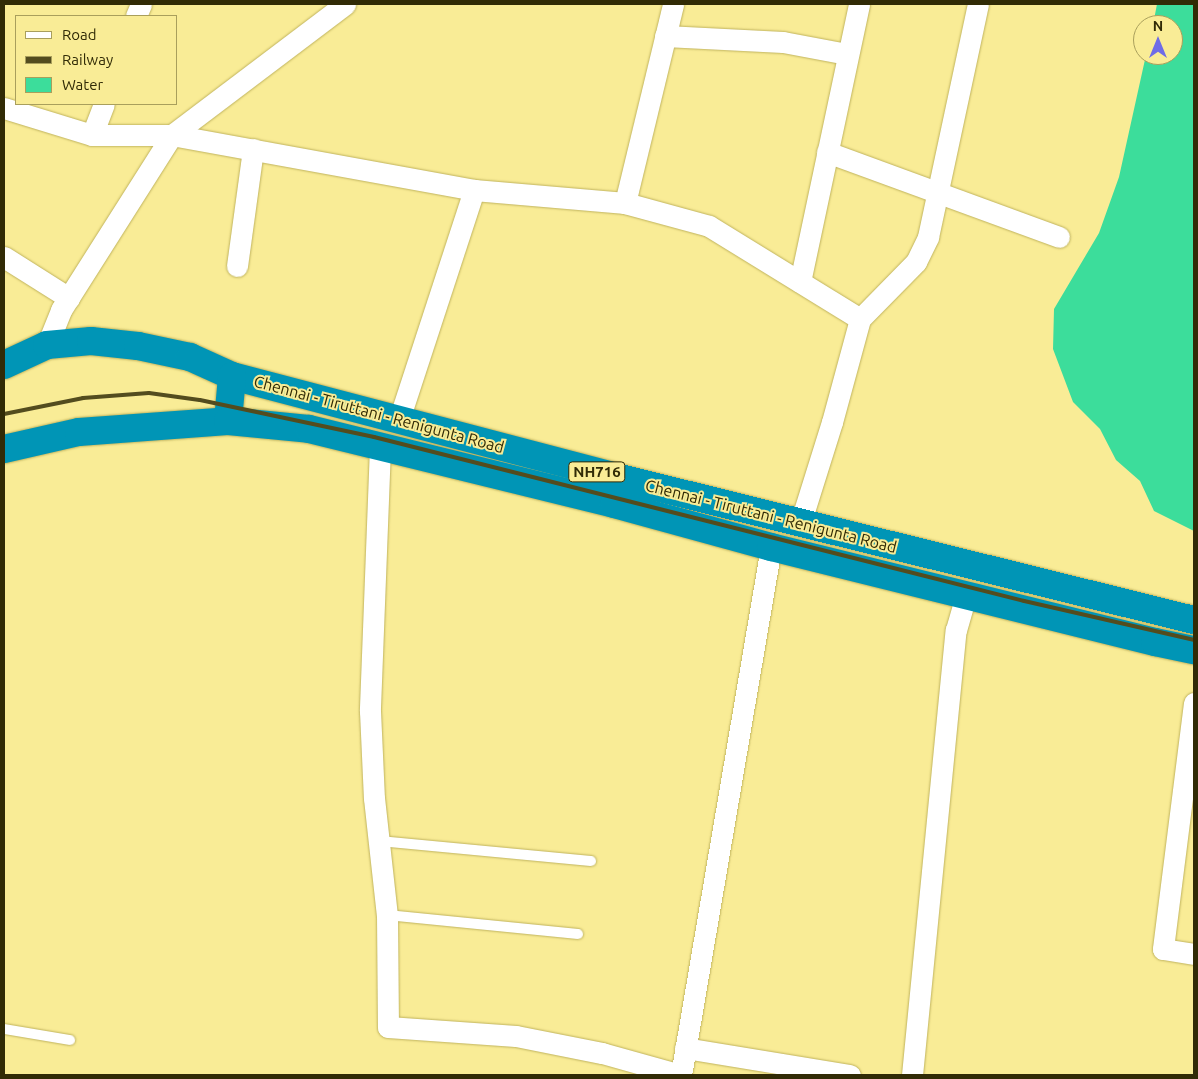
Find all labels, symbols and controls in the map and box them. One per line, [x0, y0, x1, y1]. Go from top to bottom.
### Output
legend [15, 15, 178, 105]
north arrow [1133, 15, 1183, 65]
text: N [1153, 18, 1163, 34]
text: Road [62, 26, 97, 43]
text: Railway [62, 51, 113, 68]
text: Water [62, 76, 103, 93]
street label: Chennai - Tiruttani - Renigunta Road [252, 371, 506, 457]
road number: NH716 [568, 460, 626, 484]
street label: Chennai - Tiruttani - Renigunta Road [643, 475, 899, 557]

